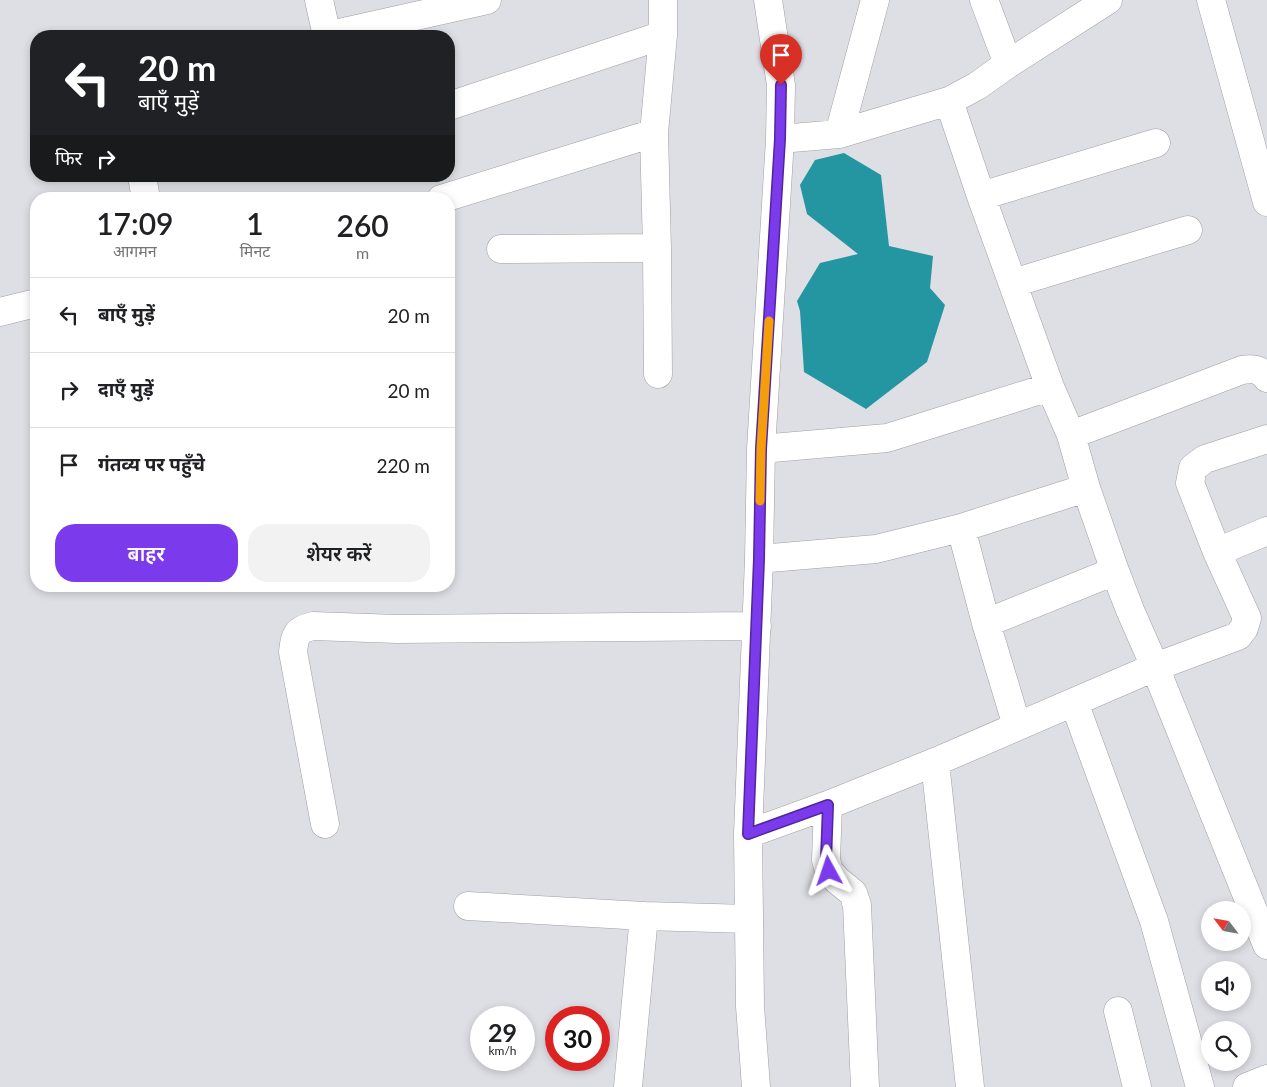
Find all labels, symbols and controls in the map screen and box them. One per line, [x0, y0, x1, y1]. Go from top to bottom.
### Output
pin [760, 34, 802, 85]
icon: arrive [767, 41, 795, 69]
text: 20 m [138, 46, 216, 88]
icon: left [55, 50, 120, 115]
text: बाएँ मुड़ें [138, 88, 199, 115]
icon: right [92, 145, 120, 173]
text: फिर [55, 146, 82, 169]
text: 17:09 [96, 205, 173, 241]
text: 1 [246, 205, 264, 241]
text: 260 [337, 207, 389, 243]
text: आगमन [113, 241, 157, 260]
text: मिनट [240, 241, 270, 260]
text: m [356, 243, 369, 262]
icon: left [55, 301, 83, 329]
text: बाएँ मुड़ें [98, 302, 155, 325]
text: 20 m [387, 304, 430, 327]
icon: right [55, 376, 83, 404]
text: दाएँ मुड़ें [98, 377, 154, 400]
text: 20 m [387, 379, 430, 402]
icon: arrive [55, 451, 83, 479]
text: गंतव्य पर पहुँचे [98, 452, 205, 475]
text: 220 m [376, 454, 430, 477]
button: बाहर [55, 524, 238, 582]
button: शेयर करें [248, 524, 430, 582]
position arrow [802, 844, 854, 896]
north arrow [1201, 901, 1251, 951]
map controls [1201, 901, 1251, 1071]
button: sound [1201, 961, 1251, 1011]
speed limit sign: 30 [545, 1006, 610, 1071]
text: 29 [488, 1017, 517, 1047]
button: search [1201, 1021, 1251, 1071]
text: km/h [488, 1043, 517, 1058]

